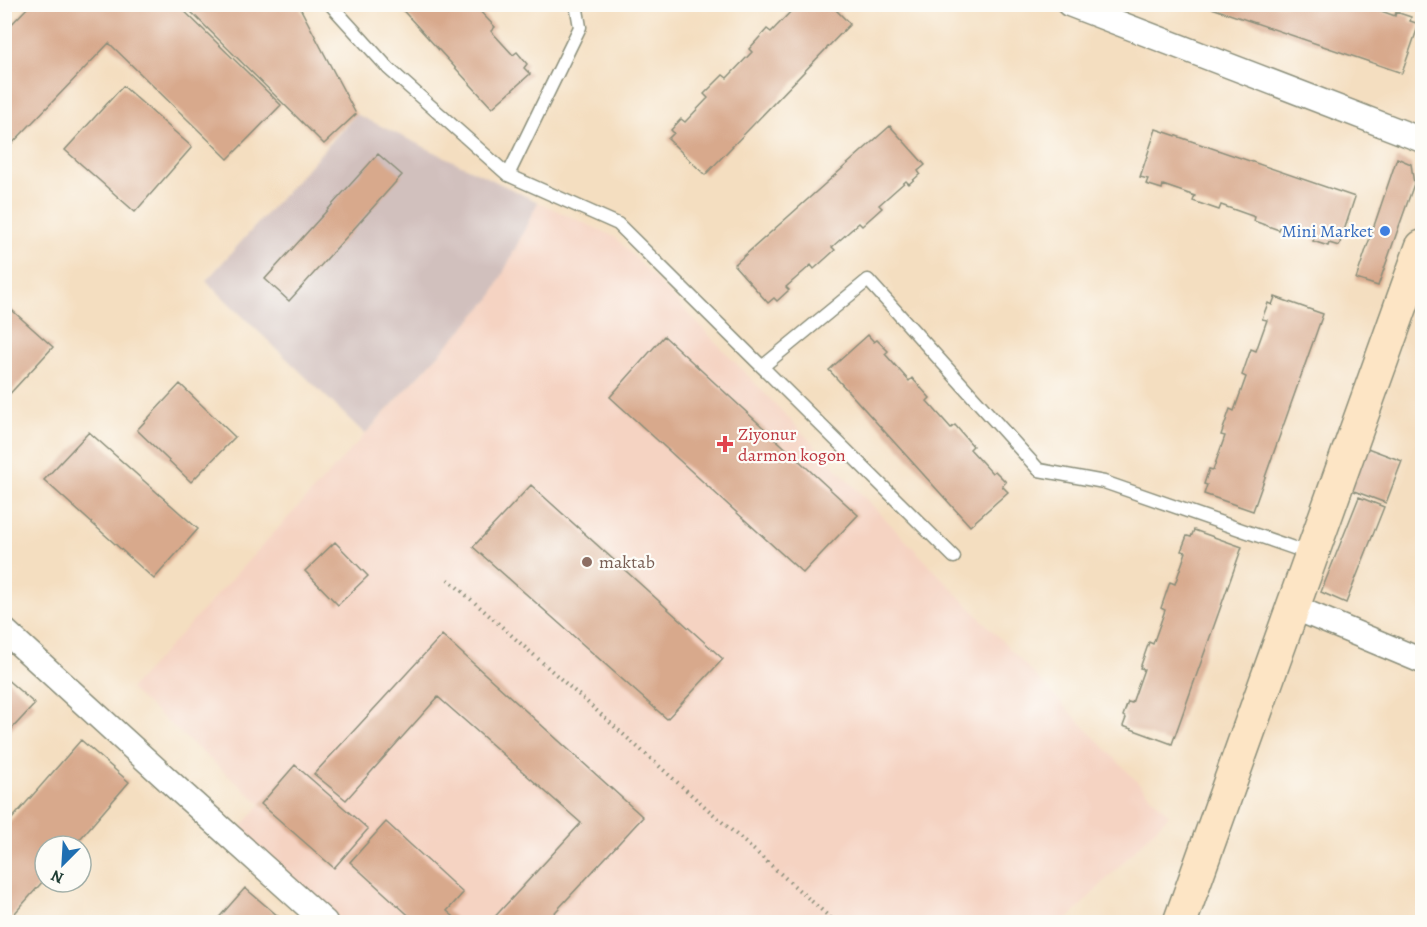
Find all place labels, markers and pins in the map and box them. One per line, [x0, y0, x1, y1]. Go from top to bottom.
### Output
place label: Mini Market [1281, 219, 1373, 243]
marker: Mini Market [1378, 224, 1392, 238]
place label: Ziyonur darmon kogon [738, 422, 846, 467]
marker: Ziyonur darmon kogon [716, 435, 734, 453]
place label: maktab [599, 550, 655, 574]
marker: maktab [580, 555, 594, 569]

